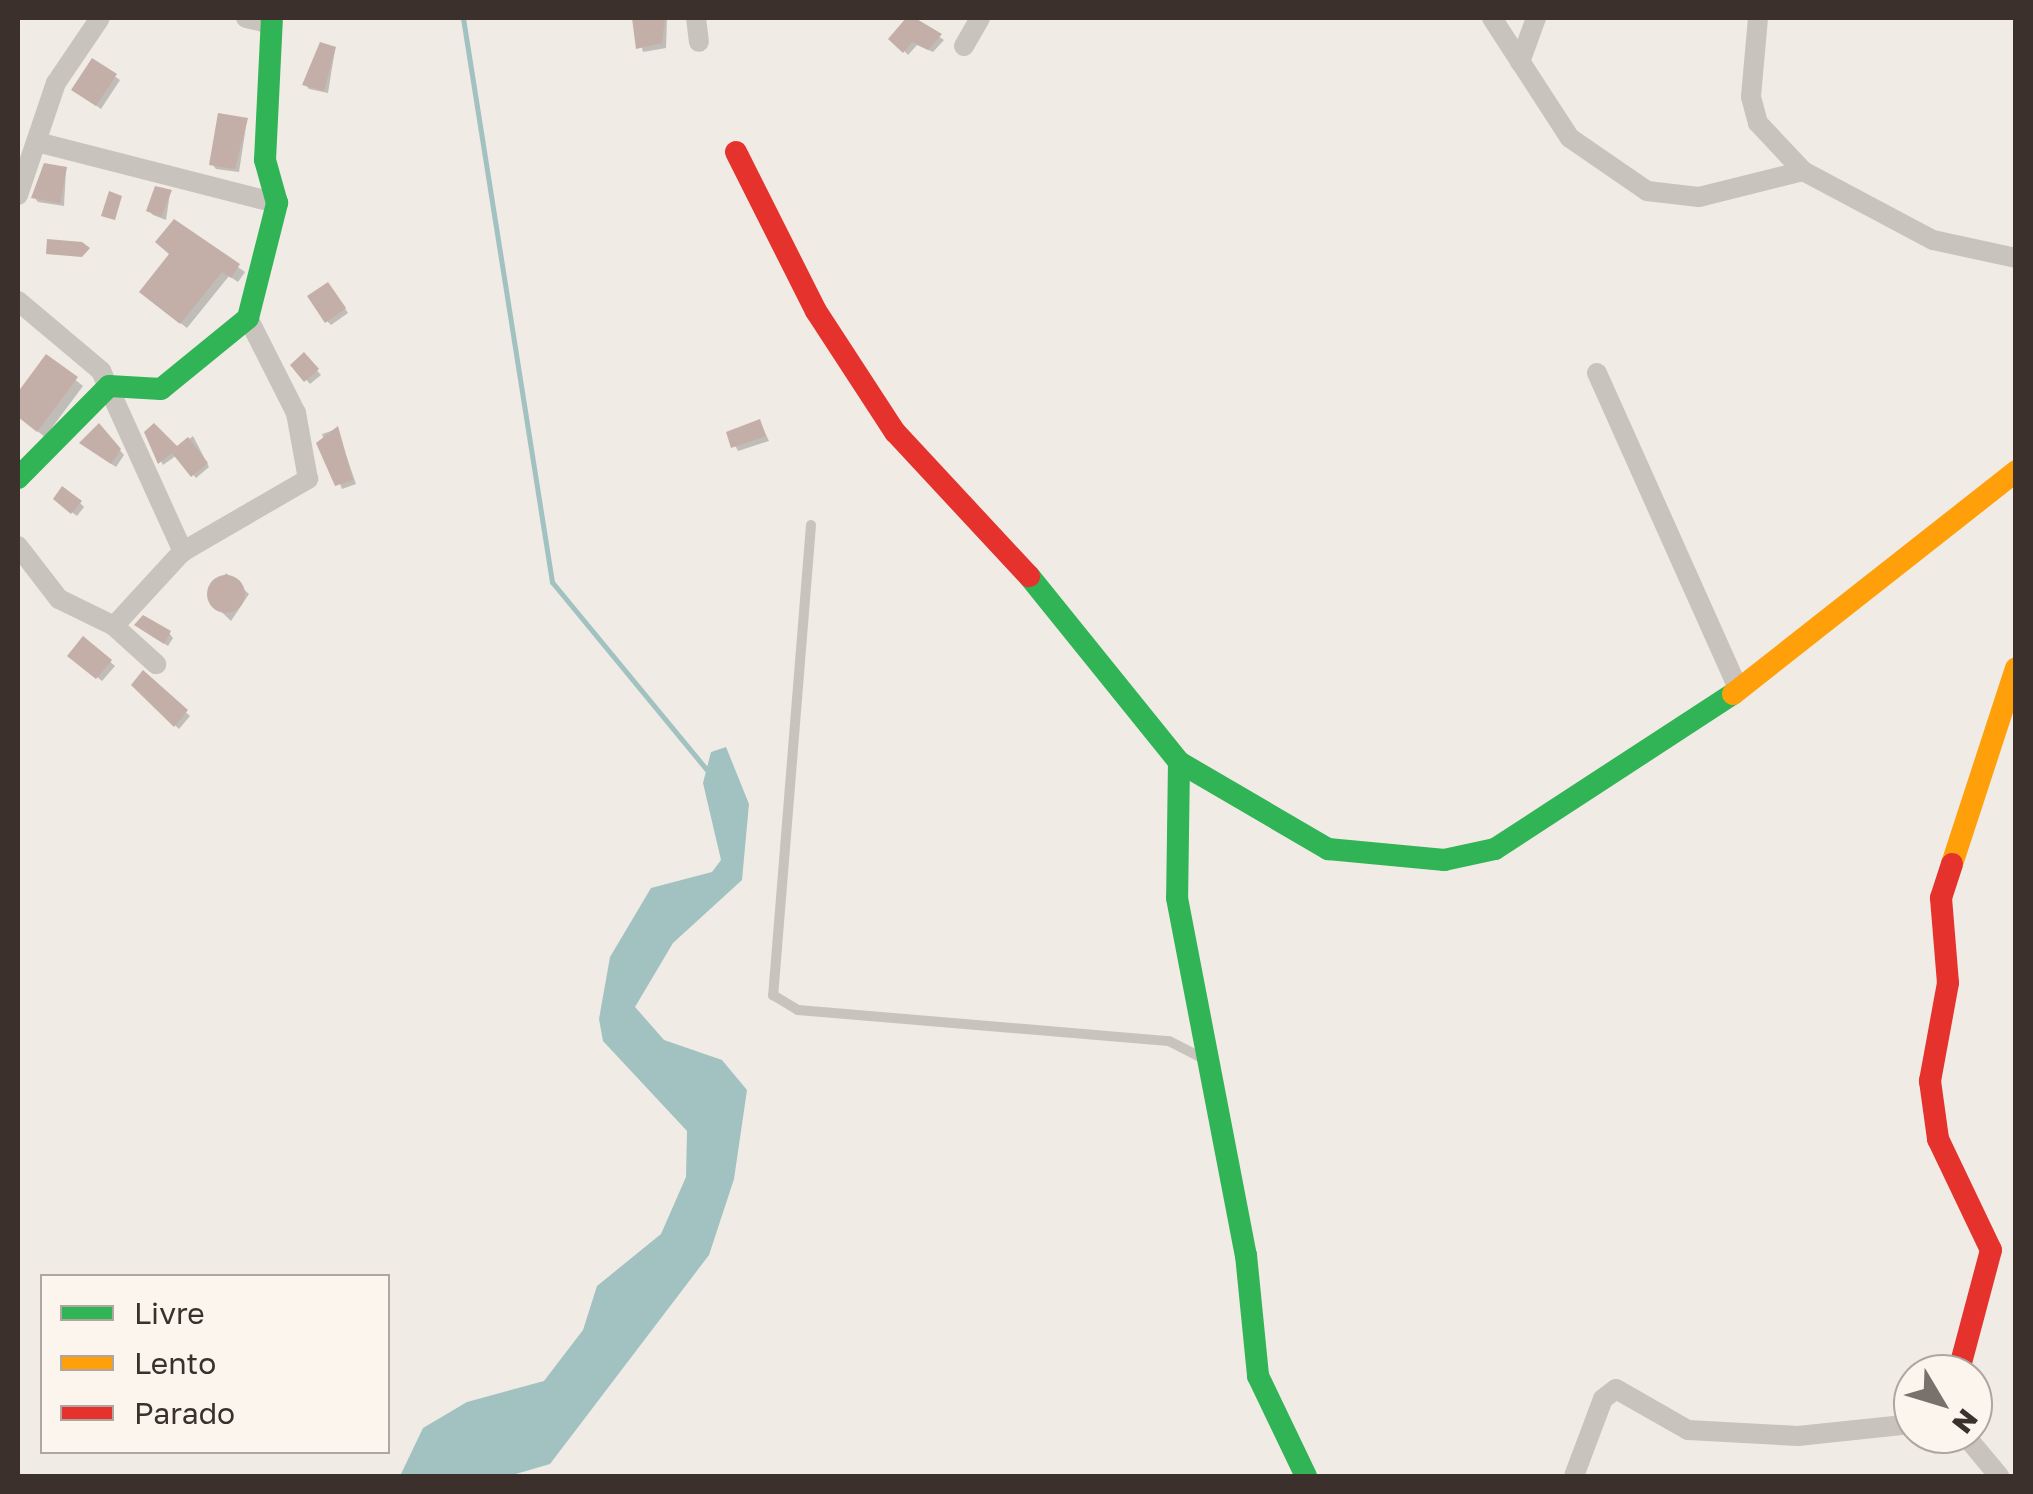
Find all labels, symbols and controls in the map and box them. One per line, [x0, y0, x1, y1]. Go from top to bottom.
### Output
legend [40, 1274, 390, 1454]
text: Livre [134, 1295, 205, 1331]
text: Lento [134, 1345, 216, 1381]
north arrow [1893, 1354, 1993, 1454]
text: Parado [134, 1395, 235, 1431]
text: N [1946, 1403, 1985, 1440]

